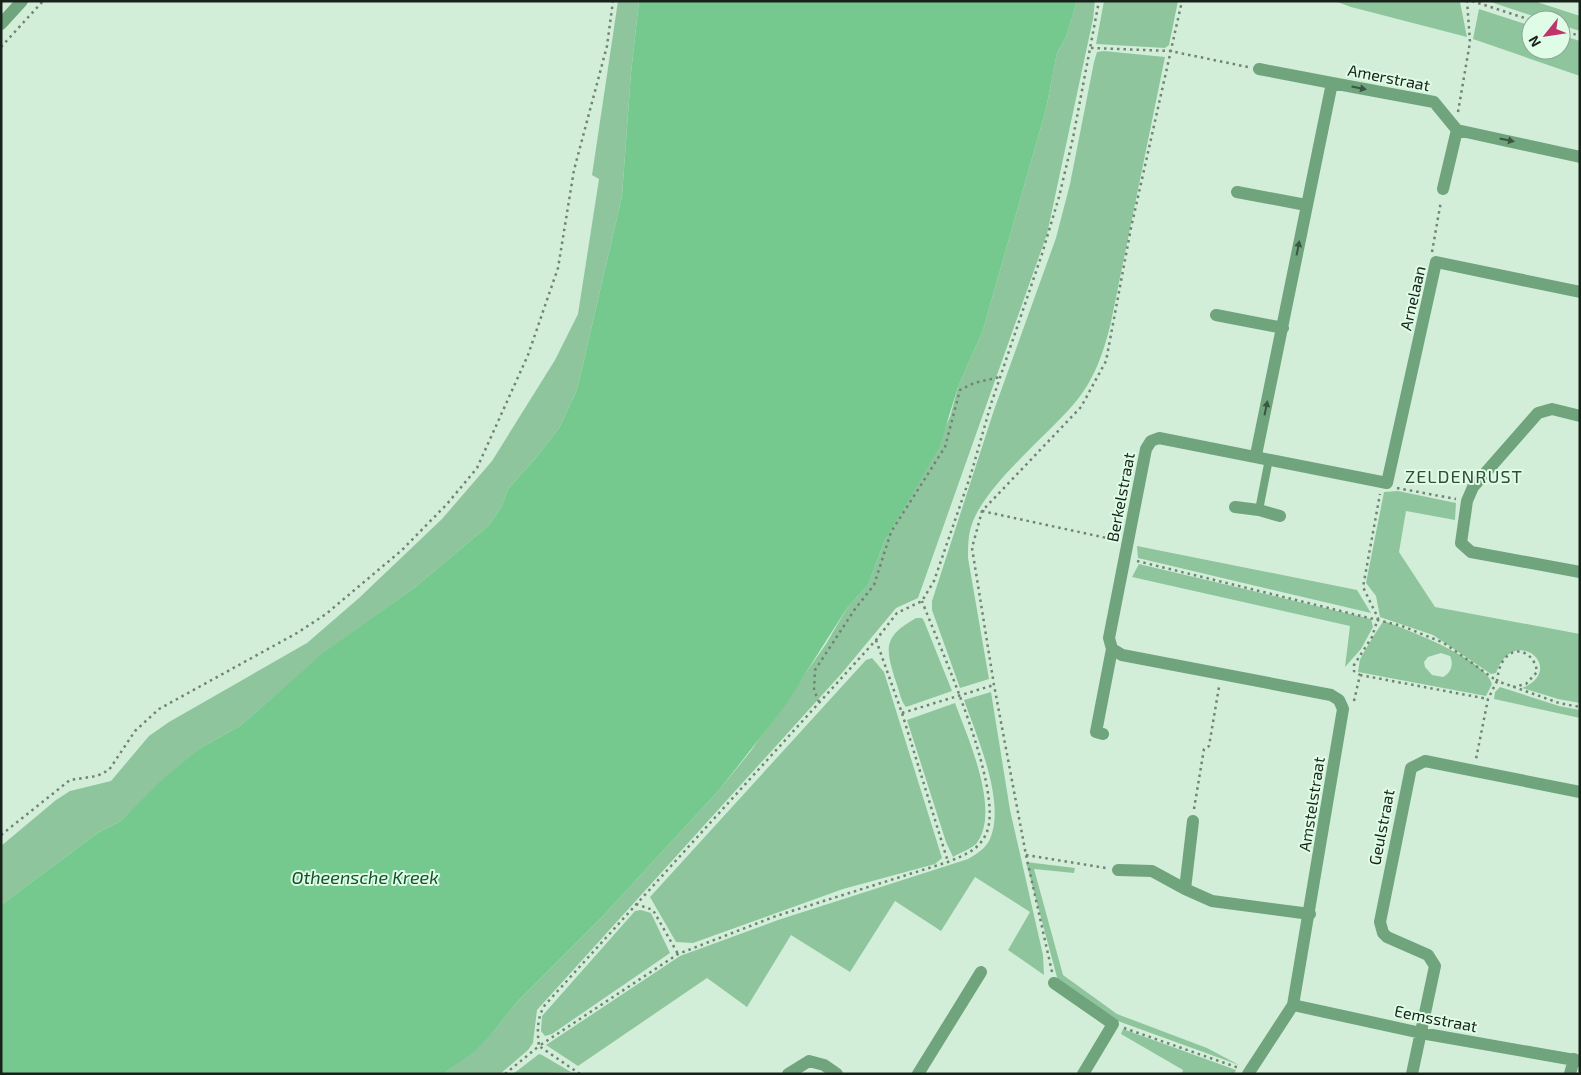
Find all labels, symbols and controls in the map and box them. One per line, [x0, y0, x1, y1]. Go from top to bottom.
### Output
north arrow [1521, 10, 1571, 60]
text: N [1524, 33, 1544, 50]
street label: Amerstraat [1346, 60, 1432, 94]
one-way arrow [1352, 84, 1367, 92]
one-way arrow [1499, 136, 1514, 144]
one-way arrow [1294, 241, 1302, 256]
street label: Arnelaan [1395, 264, 1429, 332]
one-way arrow [1262, 400, 1270, 415]
street label: Berkelstraat [1102, 451, 1138, 543]
district label: ZELDENRUST [1405, 465, 1523, 487]
street label: Amstelstraat [1294, 755, 1328, 853]
street label: Geulstraat [1364, 787, 1398, 867]
water label: Otheensche Kreek [291, 866, 439, 888]
street label: Eemsstraat [1393, 1001, 1479, 1035]

